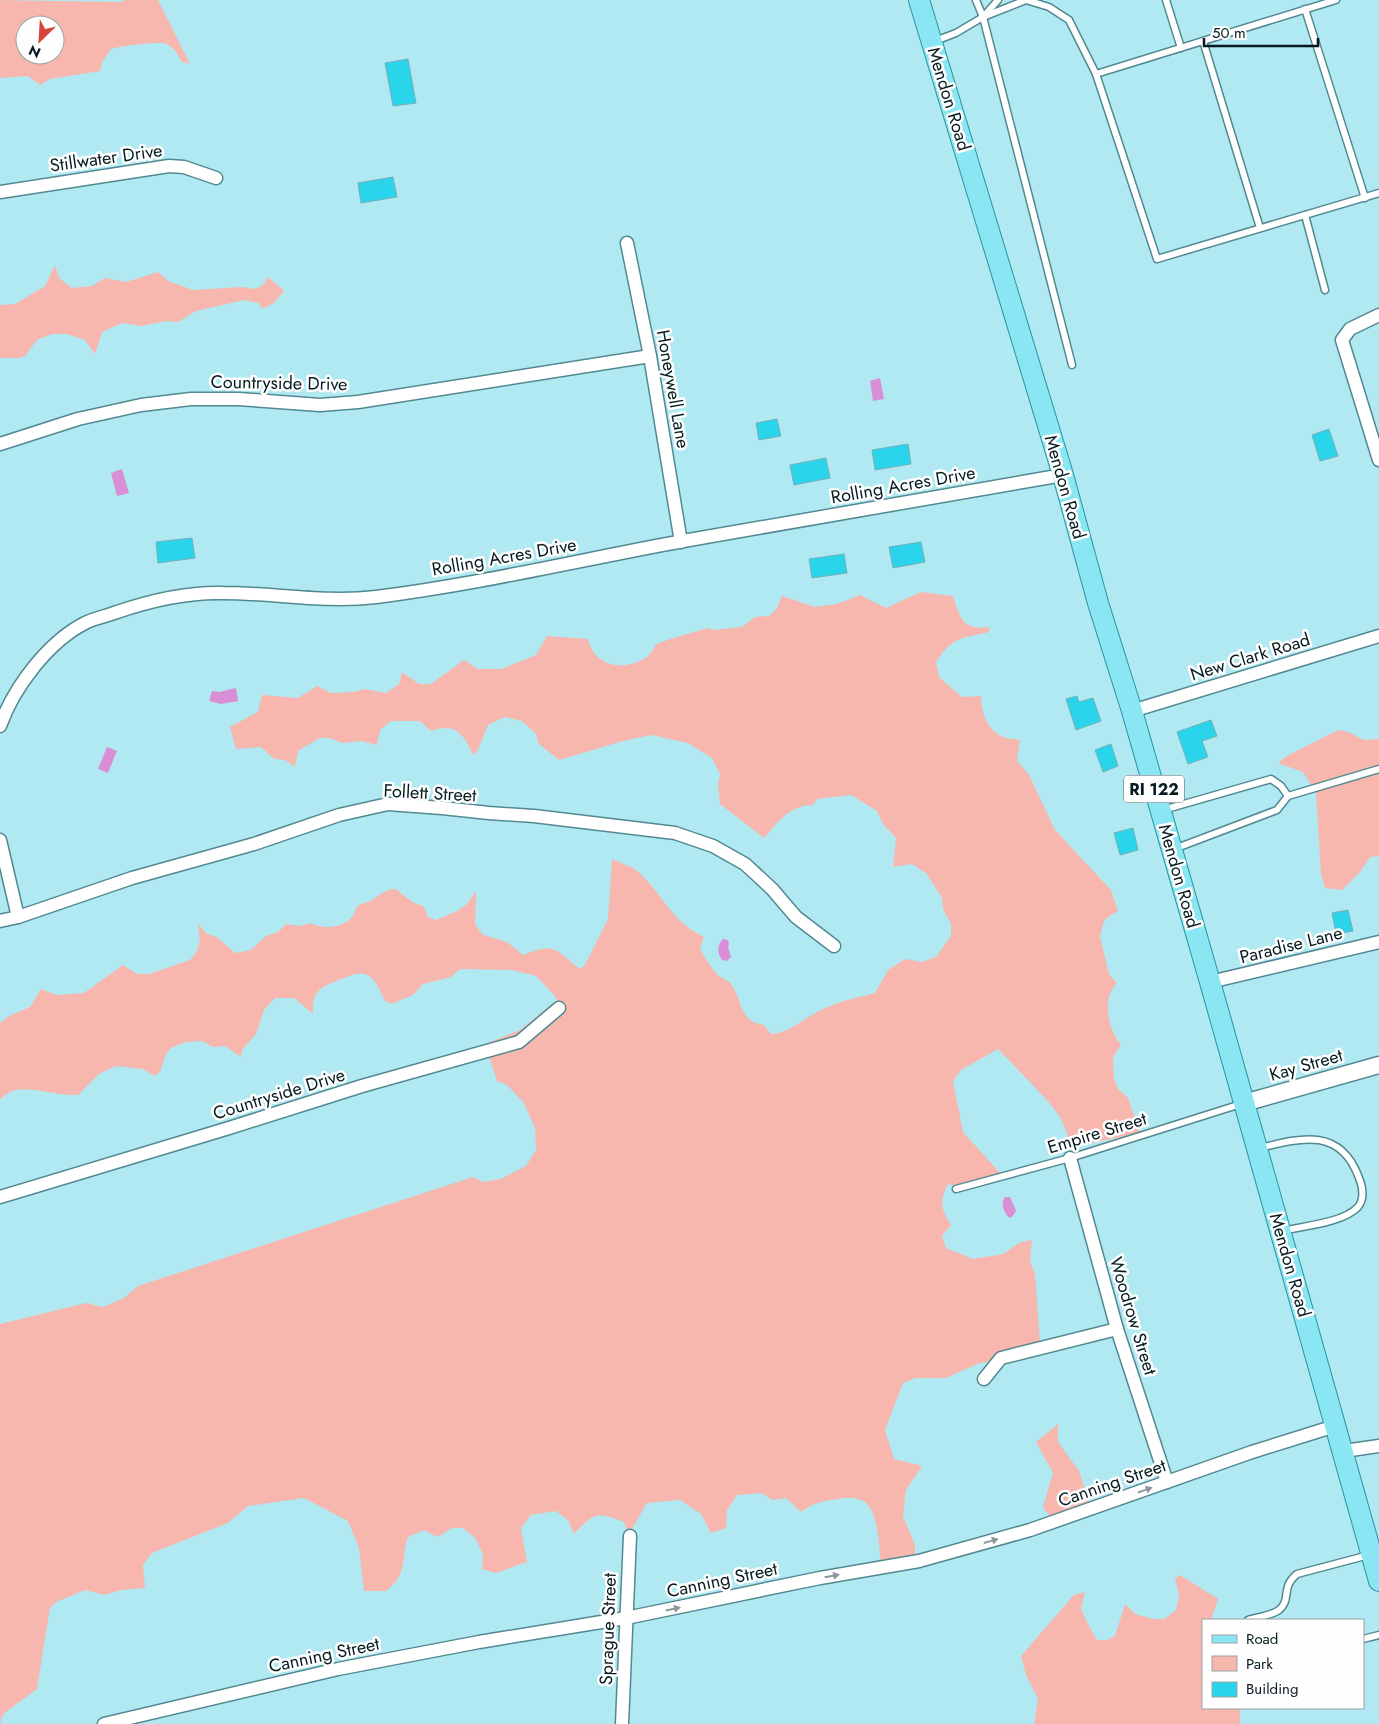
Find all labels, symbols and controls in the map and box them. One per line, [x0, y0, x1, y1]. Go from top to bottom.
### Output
north arrow [15, 15, 65, 65]
scale bar [1204, 15, 1318, 47]
text: 50 m [1212, 22, 1246, 44]
text: N [25, 40, 44, 63]
street label: Mendon Road [921, 44, 977, 154]
street label: Stillwater Drive [48, 137, 164, 179]
street label: Honeywell Lane [650, 328, 696, 450]
street label: Countryside Drive [210, 369, 348, 397]
street label: Mendon Road [1038, 432, 1092, 542]
street label: Rolling Acres Drive [829, 459, 977, 511]
street label: Rolling Acres Drive [430, 531, 578, 583]
street label: New Clark Road [1187, 626, 1313, 688]
road number: RI 122 [1124, 776, 1184, 802]
street label: Follett Street [383, 778, 478, 808]
street label: Mendon Road [1152, 821, 1206, 931]
street label: Paradise Lane [1237, 920, 1345, 970]
street label: Kay Street [1266, 1042, 1346, 1088]
street label: Countryside Drive [210, 1062, 348, 1126]
street label: Empire Street [1044, 1105, 1150, 1160]
street label: Mendon Road [1263, 1210, 1317, 1320]
street label: Woodrow Street [1103, 1254, 1164, 1379]
street label: Canning Street [1055, 1452, 1170, 1514]
one-way arrow [1138, 1486, 1153, 1494]
one-way arrow [984, 1537, 999, 1545]
street label: Canning Street [664, 1555, 780, 1604]
one-way arrow [825, 1571, 841, 1579]
street label: Sprague Street [593, 1572, 623, 1686]
one-way arrow [666, 1604, 682, 1612]
legend [1202, 1619, 1364, 1709]
text: Road [1246, 1628, 1278, 1650]
street label: Canning Street [266, 1630, 382, 1679]
text: Park [1246, 1653, 1273, 1675]
text: Building [1246, 1678, 1298, 1700]

